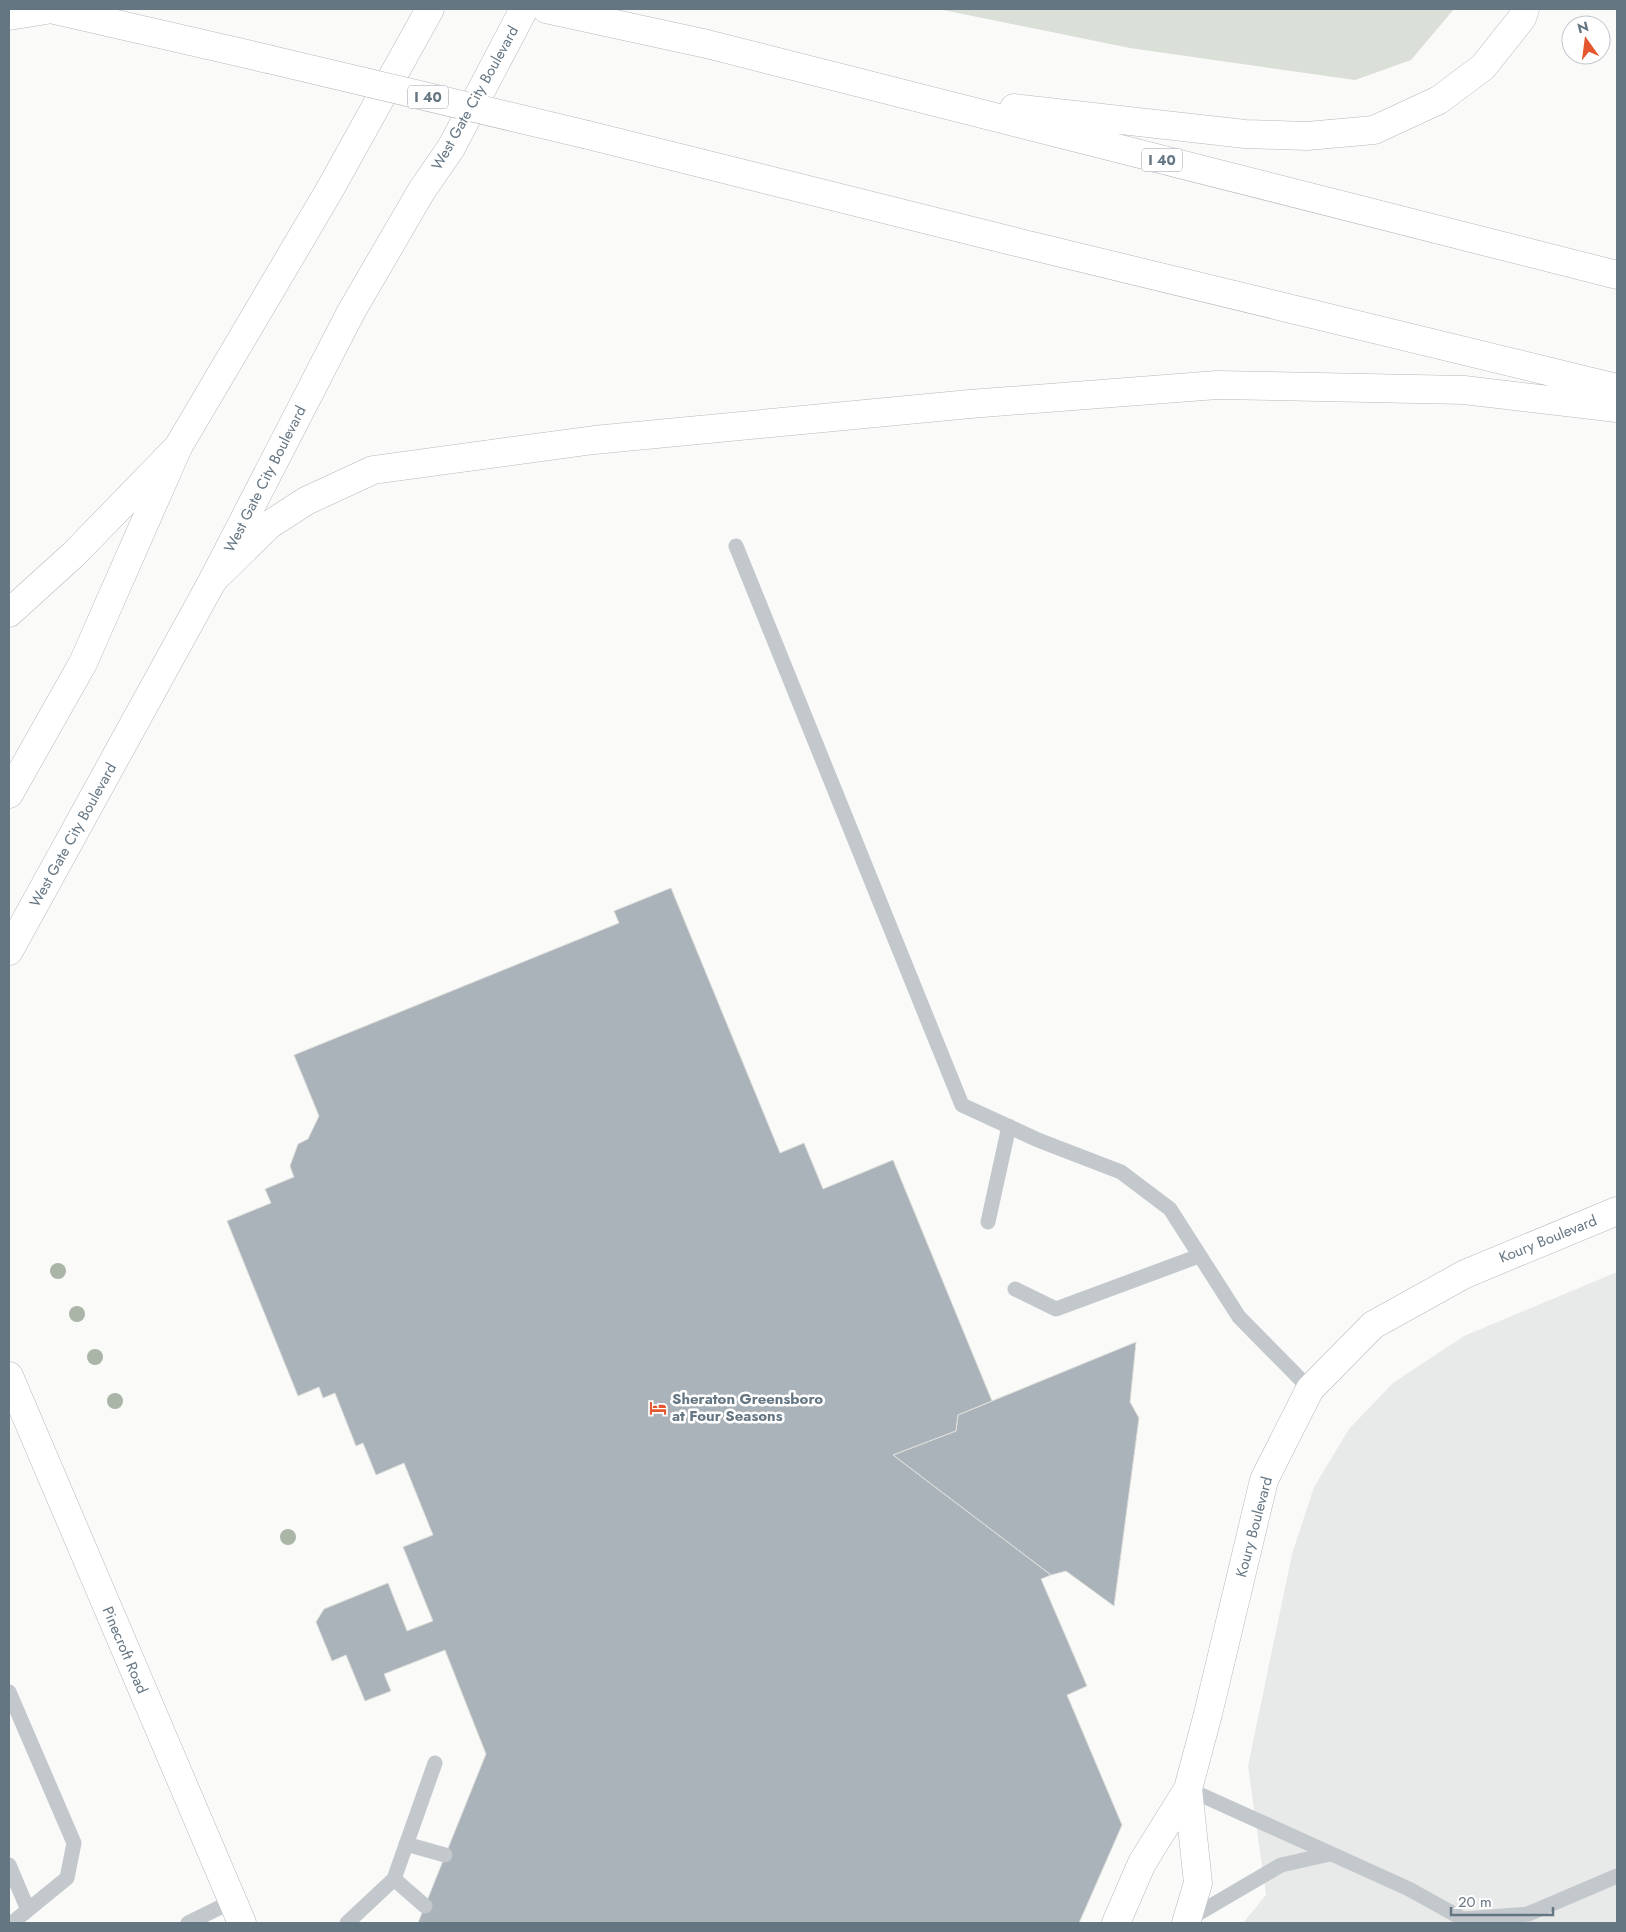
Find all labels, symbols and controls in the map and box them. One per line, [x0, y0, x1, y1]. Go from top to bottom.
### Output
north arrow [1561, 15, 1611, 65]
text: N [1575, 16, 1591, 38]
street label: West Gate City Boulevard [426, 22, 524, 174]
road number: I 40 [408, 85, 448, 108]
road number: I 40 [1142, 148, 1182, 172]
street label: West Gate City Boulevard [218, 402, 312, 556]
street label: West Gate City Boulevard [24, 759, 122, 911]
street label: Koury Boulevard [1496, 1209, 1600, 1269]
place label: Sheraton Greensboro at Four Seasons [672, 1388, 823, 1427]
hotel icon: Sheraton Greensboro at Four Seasons [648, 1398, 668, 1418]
street label: Koury Boulevard [1230, 1474, 1278, 1580]
street label: Pinecroft Road [97, 1603, 153, 1697]
scale bar [1451, 1884, 1554, 1916]
text: 20 m [1458, 1891, 1492, 1913]

